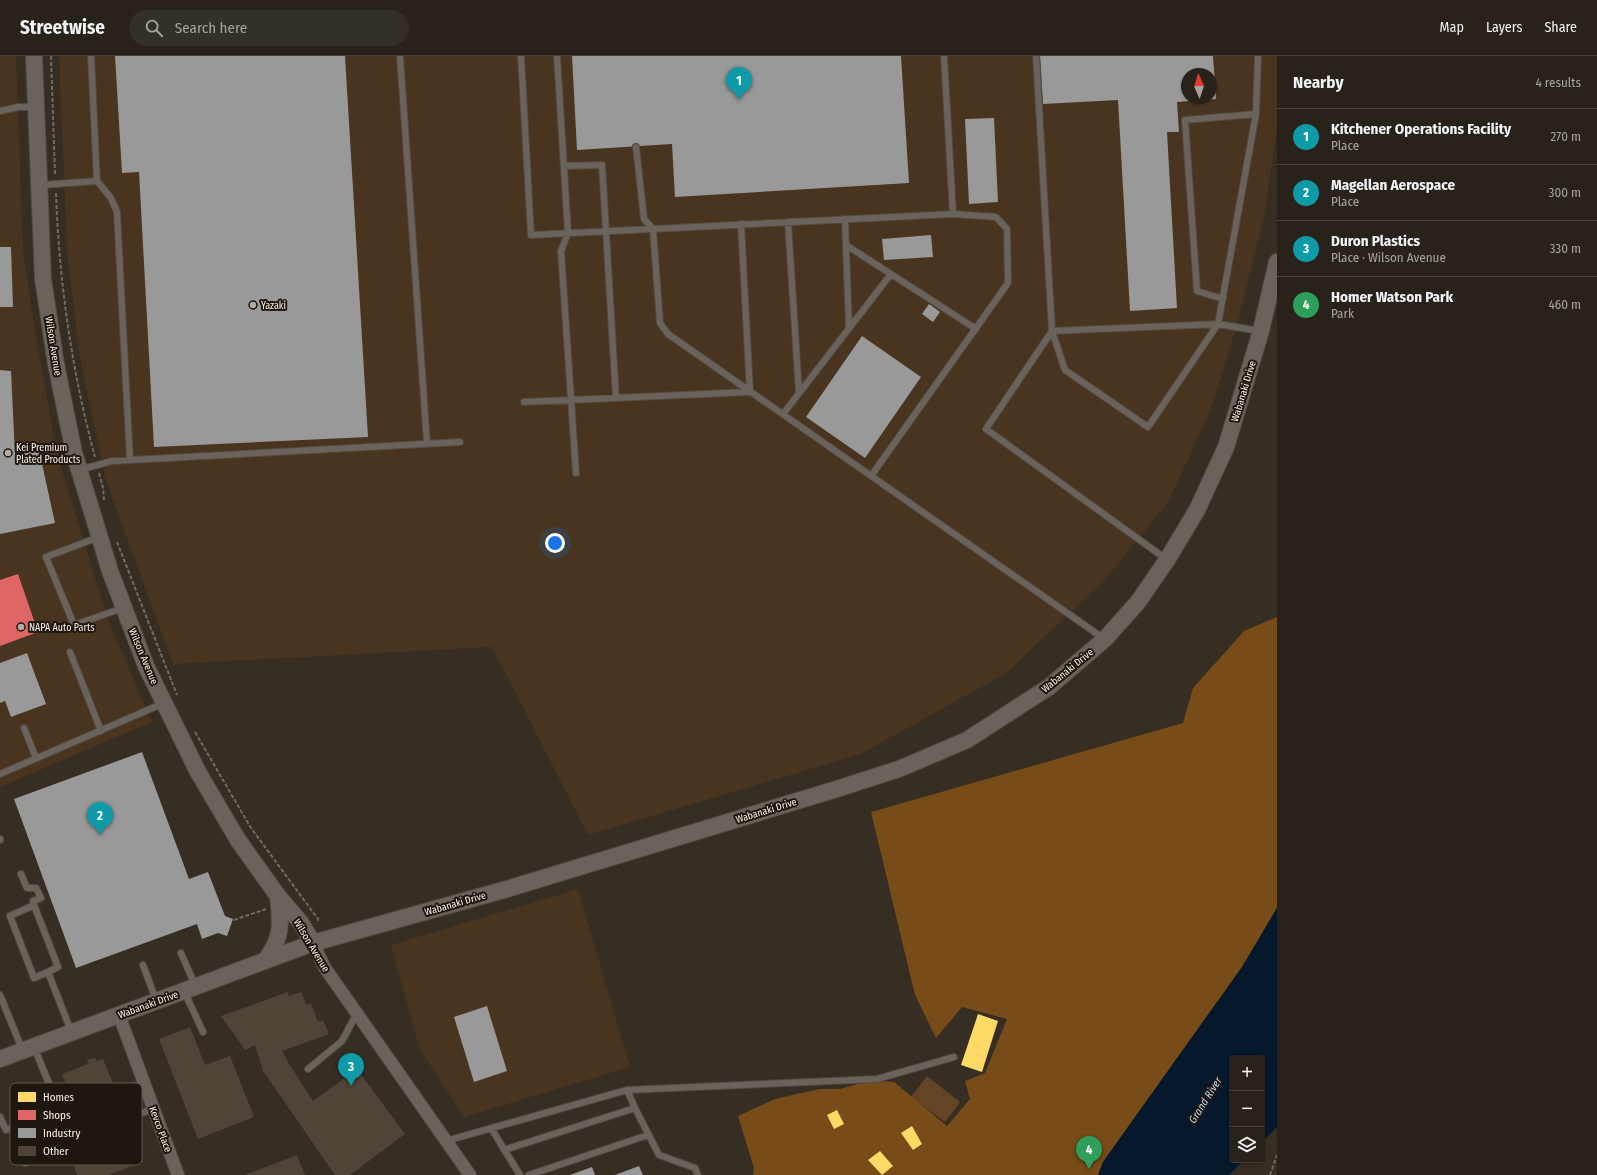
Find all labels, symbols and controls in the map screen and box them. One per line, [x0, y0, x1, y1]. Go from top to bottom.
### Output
search box [129, 10, 409, 46]
text: Streetwise [20, 16, 105, 39]
icon: search [143, 17, 165, 39]
text: Search here [175, 19, 247, 37]
text: Map [1440, 19, 1464, 36]
text: Layers [1486, 19, 1522, 36]
text: Share [1544, 19, 1577, 36]
pin: 1 [726, 67, 752, 100]
north arrow [1181, 68, 1217, 104]
text: Nearby [1293, 72, 1344, 93]
text: 4 results [1535, 75, 1581, 90]
text: Kitchener Operations Facility [1331, 120, 1511, 138]
text: 1 [1303, 129, 1309, 144]
text: 270 m [1550, 129, 1581, 144]
text: Place [1331, 138, 1359, 153]
text: Magellan Aerospace [1331, 176, 1455, 194]
text: 2 [1303, 185, 1309, 200]
text: 300 m [1549, 185, 1581, 200]
text: Place [1331, 194, 1359, 209]
text: Duron Plastics [1331, 232, 1420, 250]
text: 3 [1303, 241, 1309, 256]
text: 330 m [1549, 241, 1581, 256]
text: Place · Wilson Avenue [1331, 250, 1446, 265]
text: Homer Watson Park [1331, 288, 1453, 306]
text: 4 [1303, 297, 1309, 312]
text: 460 m [1548, 297, 1581, 312]
marker: Yazaki [248, 300, 258, 310]
place label: Yazaki [261, 300, 286, 312]
text: Park [1331, 306, 1354, 321]
street label: Wilson Avenue [42, 316, 64, 377]
street label: Wabanaki Drive [1229, 359, 1259, 423]
place label: Kei Premium Plated Products [16, 442, 80, 466]
marker: Kei Premium Plated Products [3, 448, 13, 458]
your location [545, 533, 565, 553]
marker: NAPA Auto Parts [16, 622, 26, 632]
place label: NAPA Auto Parts [29, 622, 94, 634]
street label: Wilson Avenue [126, 626, 160, 686]
street label: Wabanaki Drive [1039, 646, 1096, 695]
street label: Wabanaki Drive [734, 796, 798, 826]
pin: 2 [87, 802, 113, 835]
street label: Wabanaki Drive [423, 889, 487, 918]
street label: Wilson Avenue [291, 917, 332, 974]
street label: Wabanaki Drive [117, 988, 180, 1021]
pin: 3 [338, 1053, 364, 1086]
map controls [1229, 1055, 1265, 1163]
button: + [1229, 1055, 1265, 1091]
water label: Grand River [1186, 1074, 1225, 1126]
legend [10, 1083, 142, 1165]
text: Homes [43, 1091, 74, 1104]
button: − [1229, 1091, 1265, 1127]
street label: Kevco Place [146, 1105, 174, 1154]
text: Shops [43, 1109, 71, 1122]
text: Industry [43, 1127, 80, 1140]
button: layers [1229, 1127, 1265, 1163]
pin: 4 [1076, 1136, 1102, 1169]
text: Other [43, 1145, 69, 1158]

